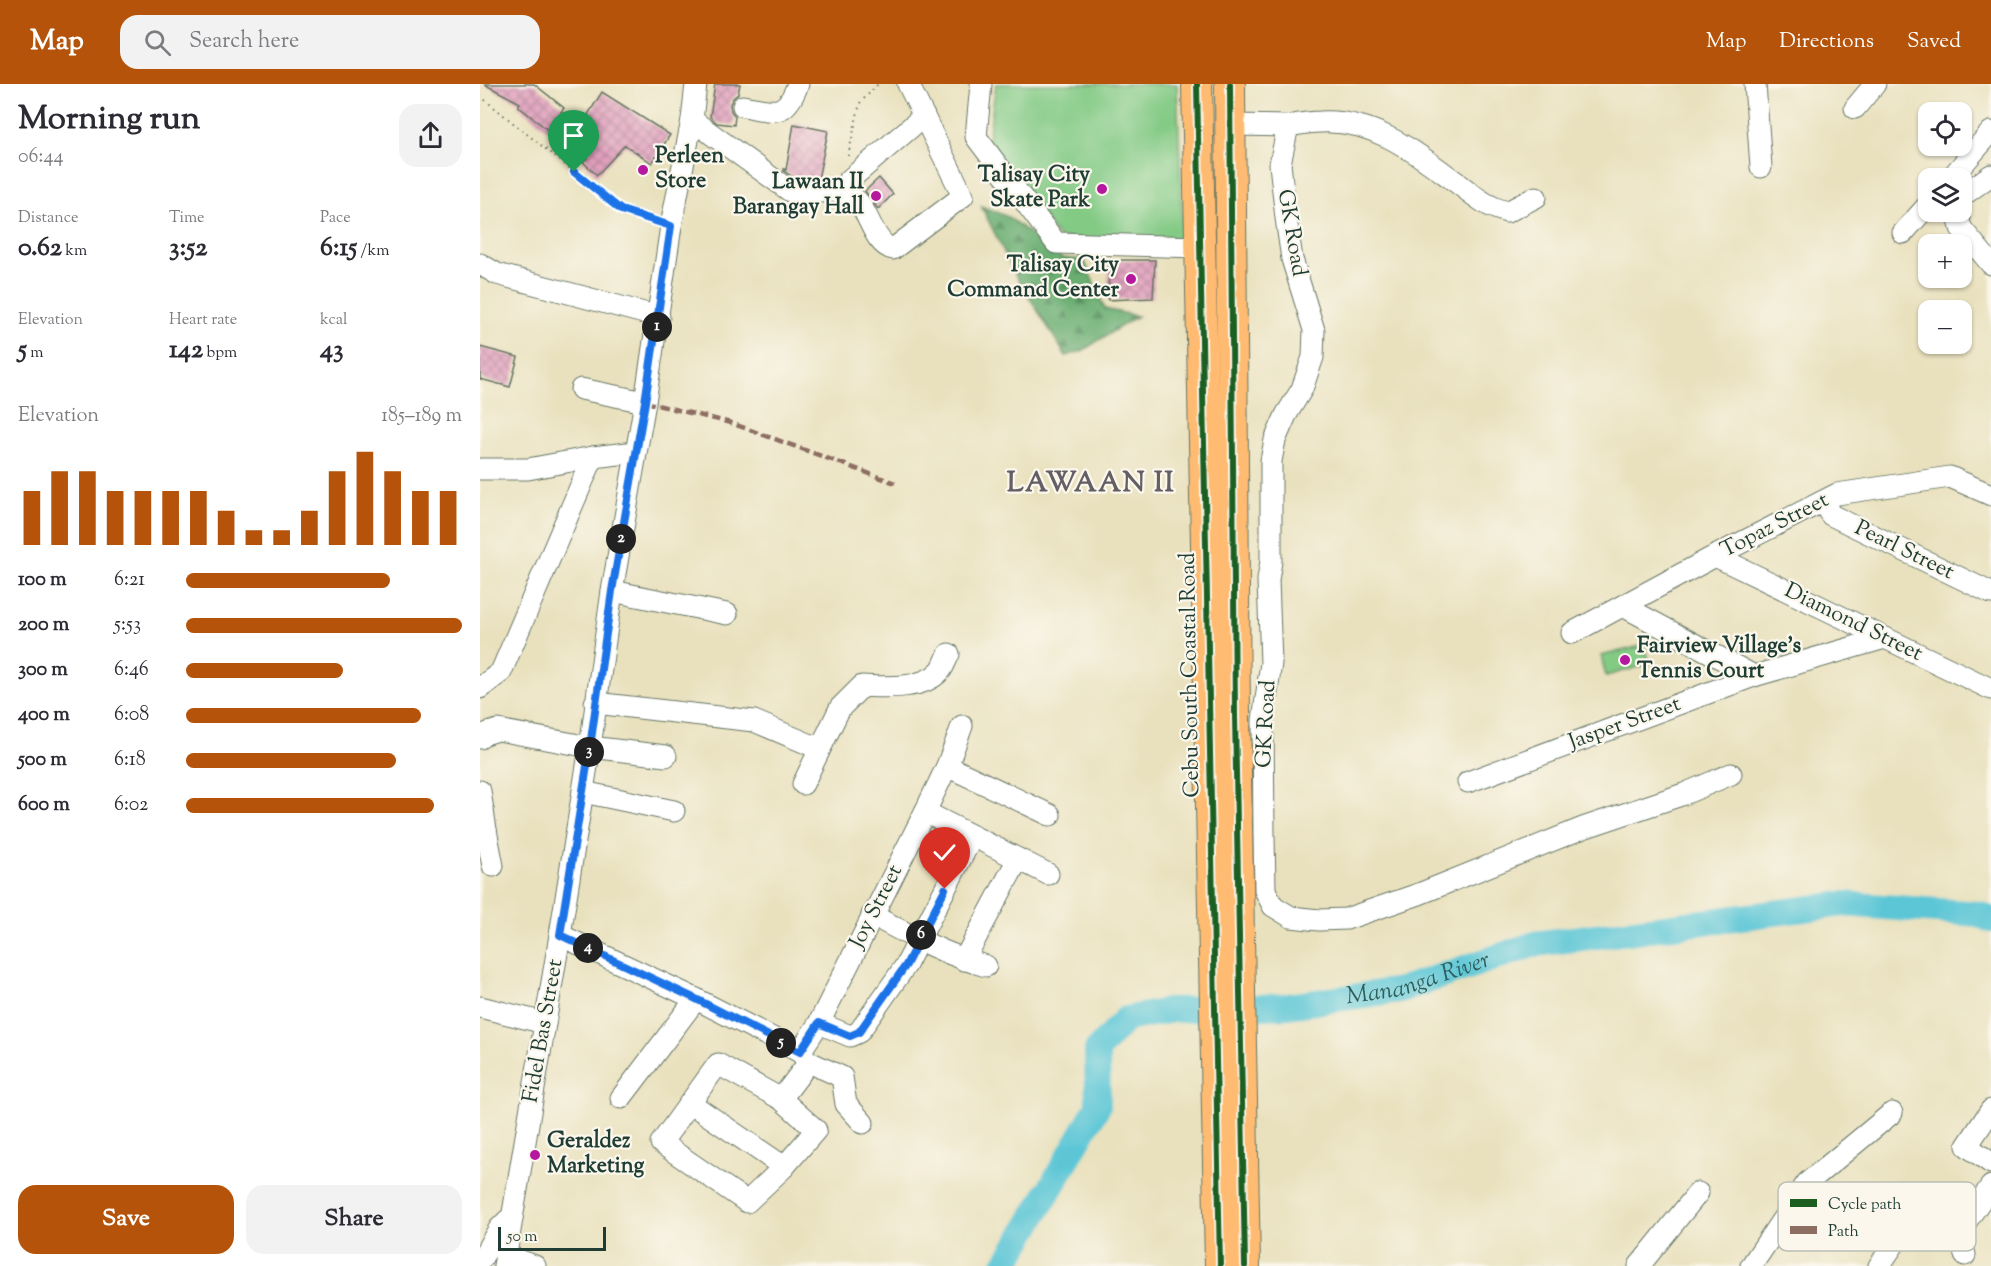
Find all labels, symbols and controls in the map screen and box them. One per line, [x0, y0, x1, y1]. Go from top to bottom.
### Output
search box [120, 15, 540, 69]
text: Map [30, 22, 84, 62]
icon: search [141, 26, 174, 59]
text: Search here [189, 26, 299, 58]
text: Map [1706, 27, 1746, 57]
text: Directions [1779, 27, 1874, 57]
text: Saved [1907, 27, 1961, 57]
text: Morning run [18, 96, 200, 144]
map controls [1918, 102, 1972, 354]
button: locate [1918, 102, 1972, 156]
button: share [399, 104, 462, 167]
pin [548, 110, 599, 172]
icon: arrive [557, 119, 590, 152]
place label: Perleen Store [655, 141, 724, 198]
text: 06:44 [18, 143, 64, 172]
place label: Talisay City Skate Park [978, 160, 1090, 217]
marker: Perleen Store [636, 163, 650, 177]
place label: Lawaan II Barangay Hall [733, 167, 865, 224]
button: layers [1918, 168, 1972, 222]
marker: Talisay City Skate Park [1095, 182, 1109, 196]
street label: GK Road [1268, 187, 1314, 279]
marker: Lawaan II Barangay Hall [869, 189, 883, 203]
text: Distance [18, 207, 78, 230]
text: Time [169, 207, 205, 230]
text: Pace [320, 207, 351, 230]
text: 0.62 [18, 230, 62, 267]
text: 3:52 [169, 230, 207, 267]
text: 6:15 [320, 230, 357, 267]
button: + [1918, 234, 1972, 288]
text: km [62, 240, 87, 263]
text: /km [357, 240, 390, 263]
place label: Talisay City Command Center [947, 250, 1120, 307]
marker: Talisay City Command Center [1124, 272, 1138, 286]
button: − [1918, 300, 1972, 354]
text: Elevation [18, 309, 83, 332]
text: Heart rate [169, 309, 237, 332]
text: kcal [320, 309, 348, 332]
pin: 1 [642, 312, 672, 342]
text: 1 [654, 315, 660, 338]
text: 5 [18, 332, 27, 369]
text: 142 [169, 332, 203, 369]
text: 43 [320, 332, 344, 369]
text: m [27, 342, 44, 365]
text: bpm [203, 342, 237, 365]
text: Elevation [18, 402, 99, 431]
text: 185–189 m [381, 402, 462, 431]
district label: LAWAAN II [1007, 464, 1175, 504]
street label: Topaz Street [1715, 485, 1835, 567]
street label: Pearl Street [1849, 513, 1960, 589]
pin: 2 [606, 524, 636, 554]
text: 2 [617, 527, 625, 550]
street label: Cebu South Coastal Road [1173, 552, 1209, 798]
text: 100 m [18, 566, 67, 595]
text: 6:21 [114, 566, 145, 595]
street label: Diamond Street [1778, 576, 1928, 671]
text: 200 m [18, 611, 69, 640]
text: 5:53 [114, 611, 141, 640]
place label: Fairview Village's Tennis Court [1637, 631, 1802, 688]
marker: Fairview Village's Tennis Court [1618, 653, 1632, 667]
text: 300 m [18, 656, 68, 685]
text: 6:46 [114, 656, 149, 685]
street label: GK Road [1249, 679, 1285, 769]
street label: Jasper Street [1563, 689, 1686, 759]
text: 400 m [18, 701, 70, 730]
text: 6:08 [114, 701, 149, 730]
pin: 3 [574, 737, 604, 767]
text: 3 [586, 740, 592, 763]
text: 500 m [18, 746, 67, 775]
text: 6:18 [114, 746, 146, 775]
text: 600 m [18, 791, 70, 820]
text: 6:02 [114, 791, 148, 820]
pin [919, 827, 970, 889]
icon: check [928, 836, 961, 869]
street label: Joy Street [842, 859, 912, 955]
pin: 6 [906, 920, 936, 950]
text: 6 [917, 923, 925, 946]
pin: 4 [573, 933, 603, 963]
text: 4 [584, 936, 592, 959]
water label: Mananga River [1344, 943, 1495, 1015]
street label: Fidel Bas Street [516, 956, 572, 1105]
pin: 5 [766, 1028, 796, 1058]
text: 5 [778, 1031, 784, 1054]
place label: Geraldez Marketing [547, 1126, 644, 1183]
marker: Geraldez Marketing [528, 1148, 542, 1162]
legend [1778, 1182, 1976, 1251]
button: Save [18, 1185, 234, 1254]
button: Share [246, 1185, 462, 1254]
text: Cycle path [1828, 1194, 1902, 1217]
text: Path [1828, 1221, 1859, 1244]
scale bar [498, 1224, 606, 1252]
text: 50 m [507, 1226, 538, 1249]

